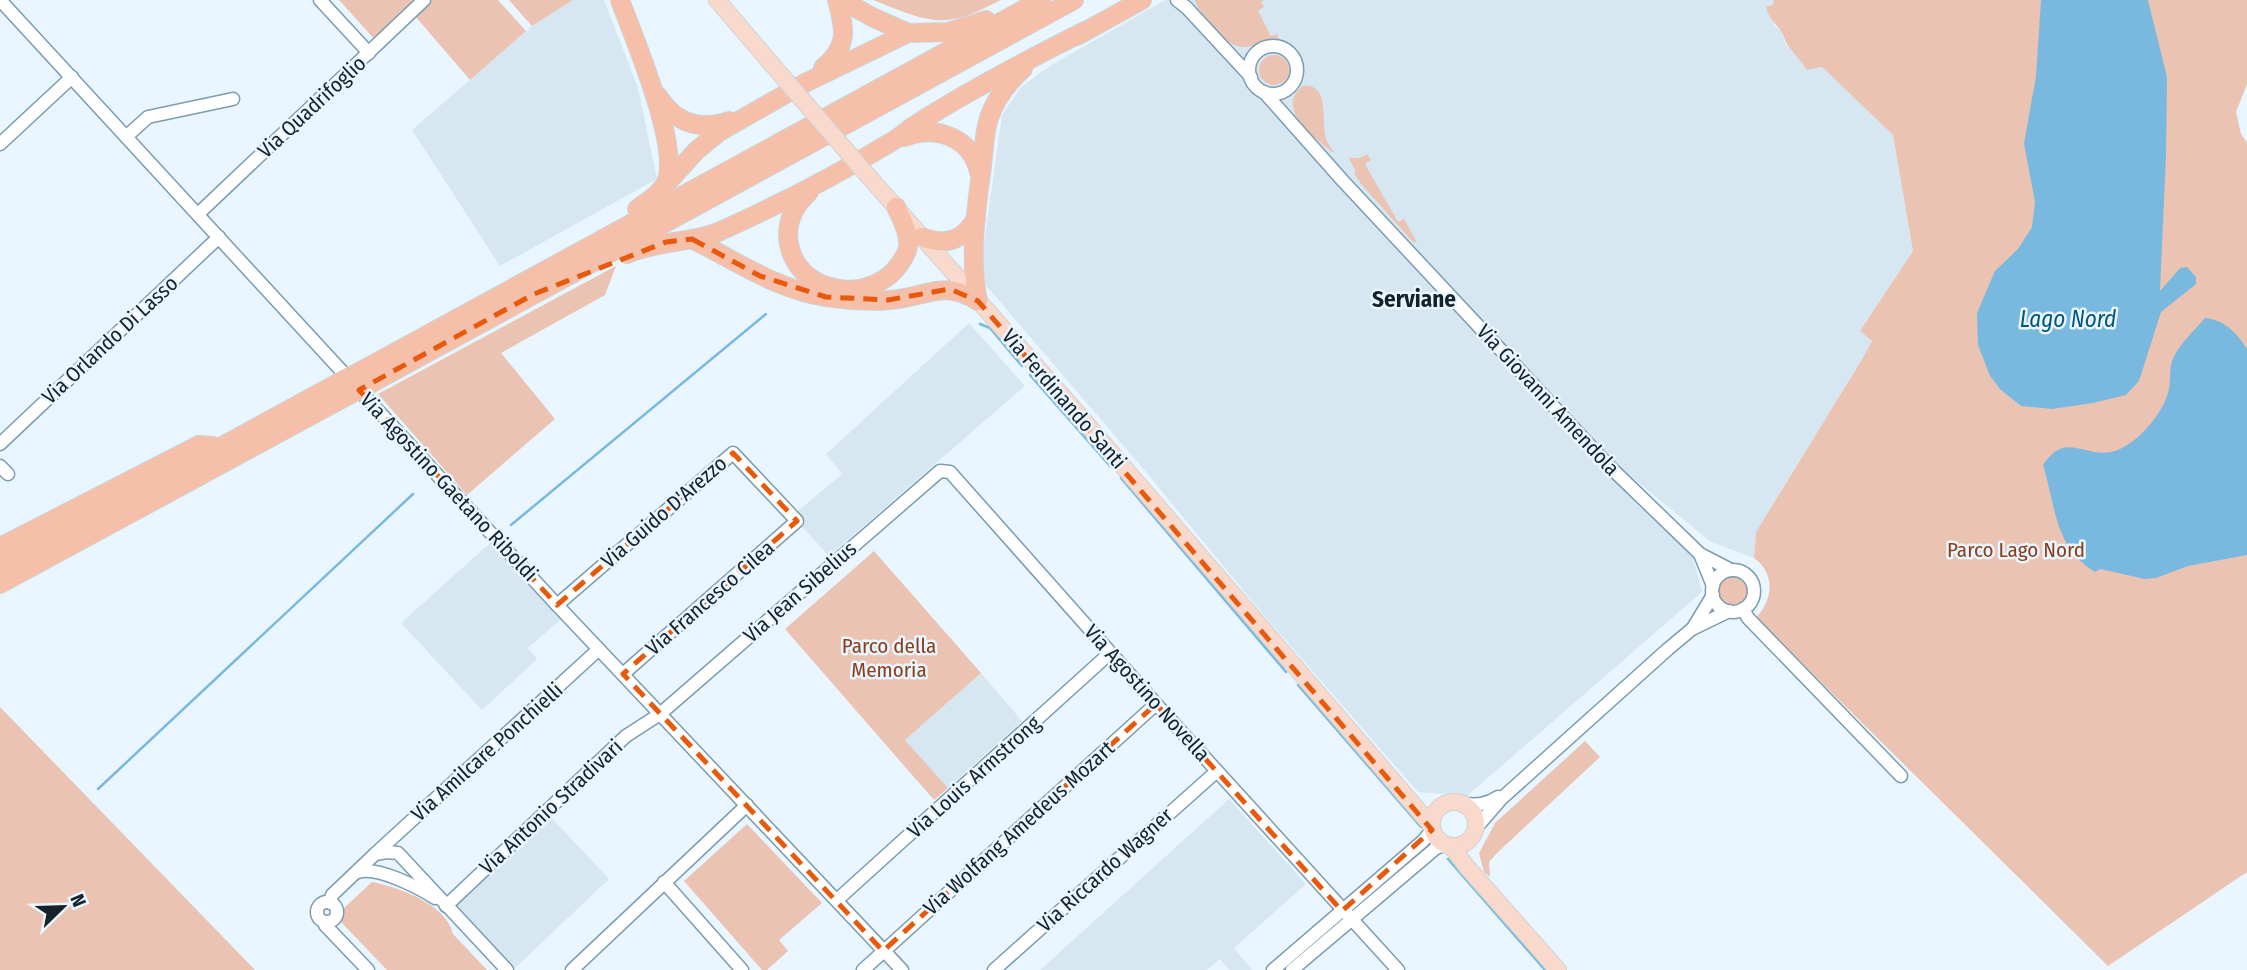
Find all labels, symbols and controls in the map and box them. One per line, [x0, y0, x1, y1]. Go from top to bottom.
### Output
street label: Via Quadrifoglio [252, 50, 372, 164]
street label: Via Orlando Di Lasso [37, 270, 183, 410]
district label: Serviane [1372, 285, 1456, 313]
water label: Lago Nord [2020, 305, 2116, 333]
street label: Via Giovanni Amendola [1471, 319, 1625, 481]
street label: Via Ferdinando Santi [996, 324, 1132, 474]
street label: Via Agostino Gaetano Riboldi [355, 387, 543, 587]
street label: Via Guido D'Arezzo [596, 450, 732, 574]
street label: Via Francesco Cilea [640, 535, 780, 661]
street label: Via Jean Sibelius [738, 536, 862, 648]
park label: Parco Lago Nord [1947, 537, 2085, 563]
street label: Via Agostino Novella [1079, 619, 1215, 767]
park label: Parco della Memoria [842, 633, 936, 683]
street label: Via Amilcare Ponchielli [406, 677, 568, 827]
street label: Via Louis Armstrong [902, 710, 1046, 844]
street label: Via Antonio Stradivari [474, 734, 628, 880]
street label: Via Wolfang Amedeus Mozart [918, 735, 1120, 921]
street label: Via Riccardo Wagner [1032, 802, 1179, 938]
north arrow [28, 872, 98, 942]
text: N [65, 891, 91, 910]

